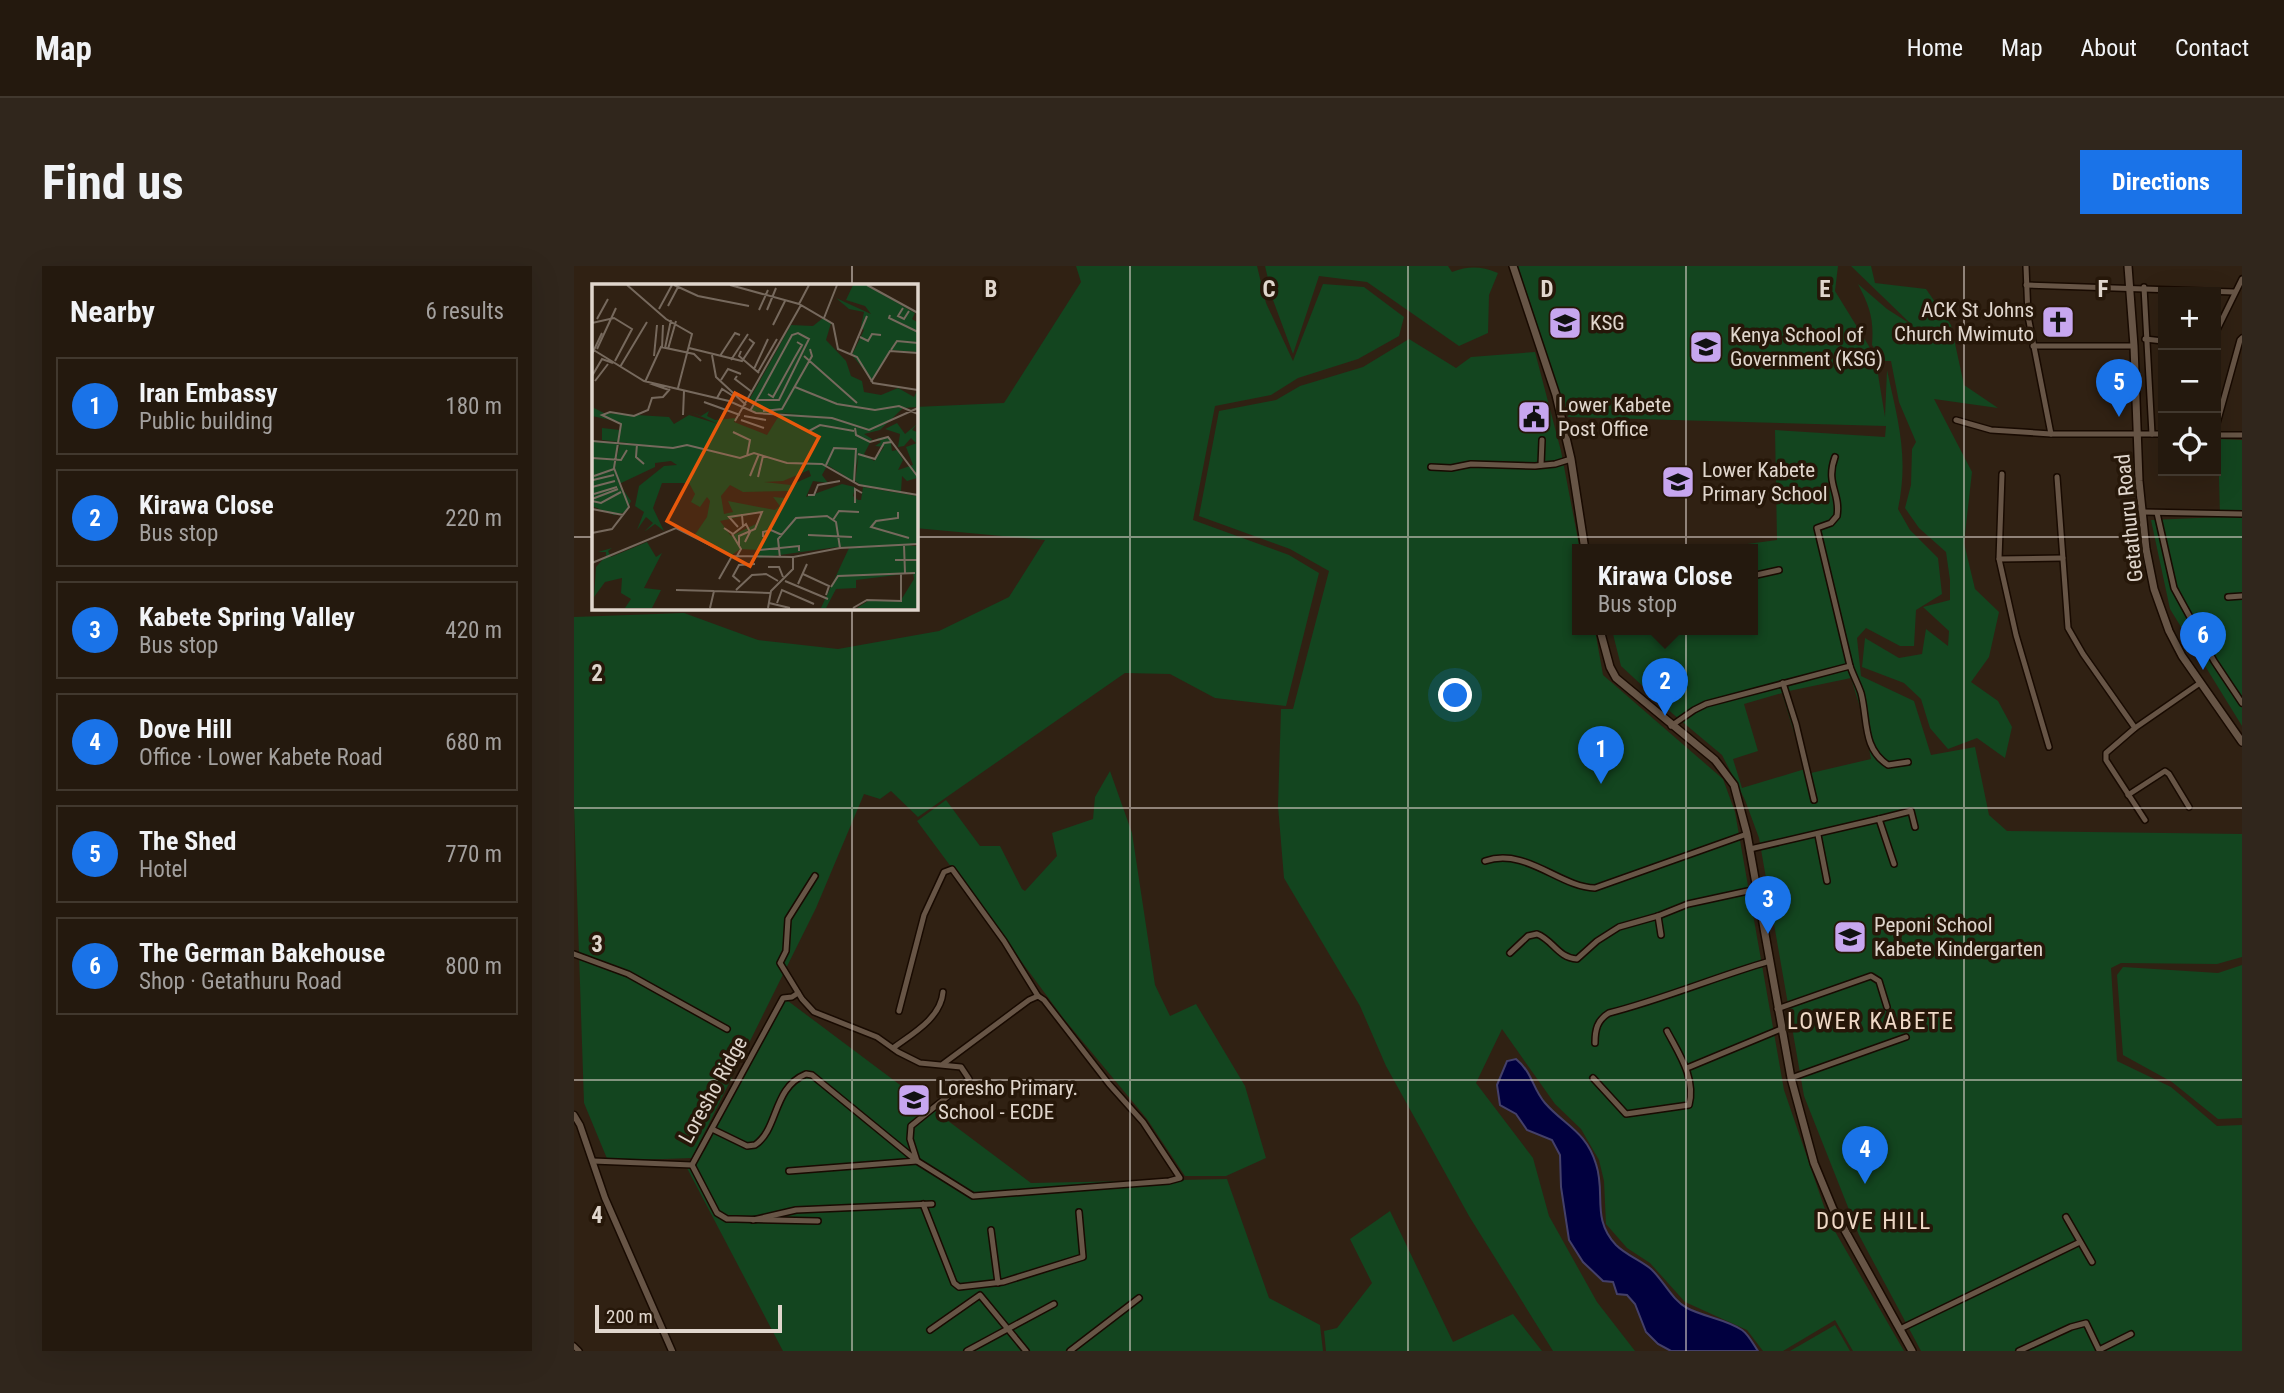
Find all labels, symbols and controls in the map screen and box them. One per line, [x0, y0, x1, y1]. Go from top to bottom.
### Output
text: Map [35, 29, 92, 68]
text: Home [1907, 34, 1963, 62]
text: Map [2001, 34, 2043, 62]
text: About [2081, 34, 2137, 62]
text: Contact [2175, 34, 2249, 62]
button: Directions [2080, 150, 2242, 214]
text: Find us [42, 154, 184, 211]
text: B [985, 276, 997, 303]
text: C [1262, 276, 1276, 303]
text: D [1541, 276, 1554, 303]
text: E [1819, 276, 1831, 303]
text: F [2098, 276, 2109, 303]
inset map [592, 284, 917, 609]
map controls [2158, 287, 2221, 476]
button: + [2158, 287, 2221, 350]
text: Nearby [70, 294, 155, 329]
text: 6 results [426, 298, 504, 325]
place label: ACK St Johns Church Mwimuto [1894, 298, 2034, 346]
church icon: ACK St Johns Church Mwimuto [2039, 303, 2077, 341]
school or university icon: KSG [1546, 304, 1584, 342]
place label: KSG [1590, 311, 1625, 335]
place label: Kenya School of Government (KSG) [1730, 323, 1883, 371]
school or university icon: Kenya School of Government (KSG) [1687, 328, 1725, 366]
button: − [2158, 350, 2221, 413]
pin: 5 [2096, 359, 2142, 417]
text: Iran Embassy [139, 378, 278, 408]
text: 1 [89, 393, 101, 420]
text: 180 m [445, 393, 502, 420]
place label: Lower Kabete Post Office [1558, 393, 1671, 441]
public building icon: Lower Kabete Post Office [1515, 398, 1553, 436]
text: Public building [139, 408, 273, 435]
button: locate [2158, 413, 2221, 476]
street label: Getathuru Road [2110, 453, 2148, 583]
place label: Lower Kabete Primary School [1702, 458, 1828, 506]
school or university icon: Lower Kabete Primary School [1659, 463, 1697, 501]
text: Kirawa Close [139, 490, 274, 520]
text: 2 [89, 505, 101, 532]
text: 220 m [445, 505, 502, 532]
text: Bus stop [139, 520, 218, 547]
popup [1572, 544, 1758, 635]
text: Kirawa Close [1598, 561, 1732, 591]
text: Bus stop [1598, 591, 1677, 618]
text: Kabete Spring Valley [139, 602, 355, 632]
pin: 6 [2180, 612, 2226, 670]
text: 3 [89, 617, 101, 644]
text: 420 m [445, 617, 502, 644]
text: Bus stop [139, 632, 218, 659]
pin: 2 [1642, 658, 1688, 716]
text: 2 [591, 660, 603, 687]
your location [1438, 678, 1472, 712]
text: Dove Hill [139, 714, 232, 744]
pin: 1 [1578, 726, 1624, 784]
text: 4 [89, 729, 101, 756]
text: 680 m [445, 729, 502, 756]
text: Office · Lower Kabete Road [139, 744, 383, 771]
text: The Shed [139, 826, 237, 856]
text: 5 [89, 841, 101, 868]
text: 770 m [445, 841, 502, 868]
text: Hotel [139, 856, 188, 883]
pin: 3 [1745, 876, 1791, 934]
place label: Peponi School Kabete Kindergarten [1874, 913, 2043, 961]
school or university icon: Peponi School Kabete Kindergarten [1831, 918, 1869, 956]
text: 3 [591, 931, 603, 958]
text: The German Bakehouse [139, 938, 385, 968]
text: 6 [89, 953, 101, 980]
text: 800 m [445, 953, 502, 980]
text: Shop · Getathuru Road [139, 968, 342, 995]
district label: LOWER KABETE [1787, 1008, 1955, 1035]
street label: Loresho Ridge [674, 1032, 752, 1148]
place label: Loresho Primary. School - ECDE [938, 1076, 1078, 1124]
school or university icon: Loresho Primary. School - ECDE [895, 1081, 933, 1119]
pin: 4 [1842, 1126, 1888, 1184]
text: 4 [591, 1202, 603, 1229]
district label: DOVE HILL [1816, 1208, 1932, 1235]
scale bar [595, 1302, 782, 1334]
text: 200 m [606, 1305, 653, 1328]

